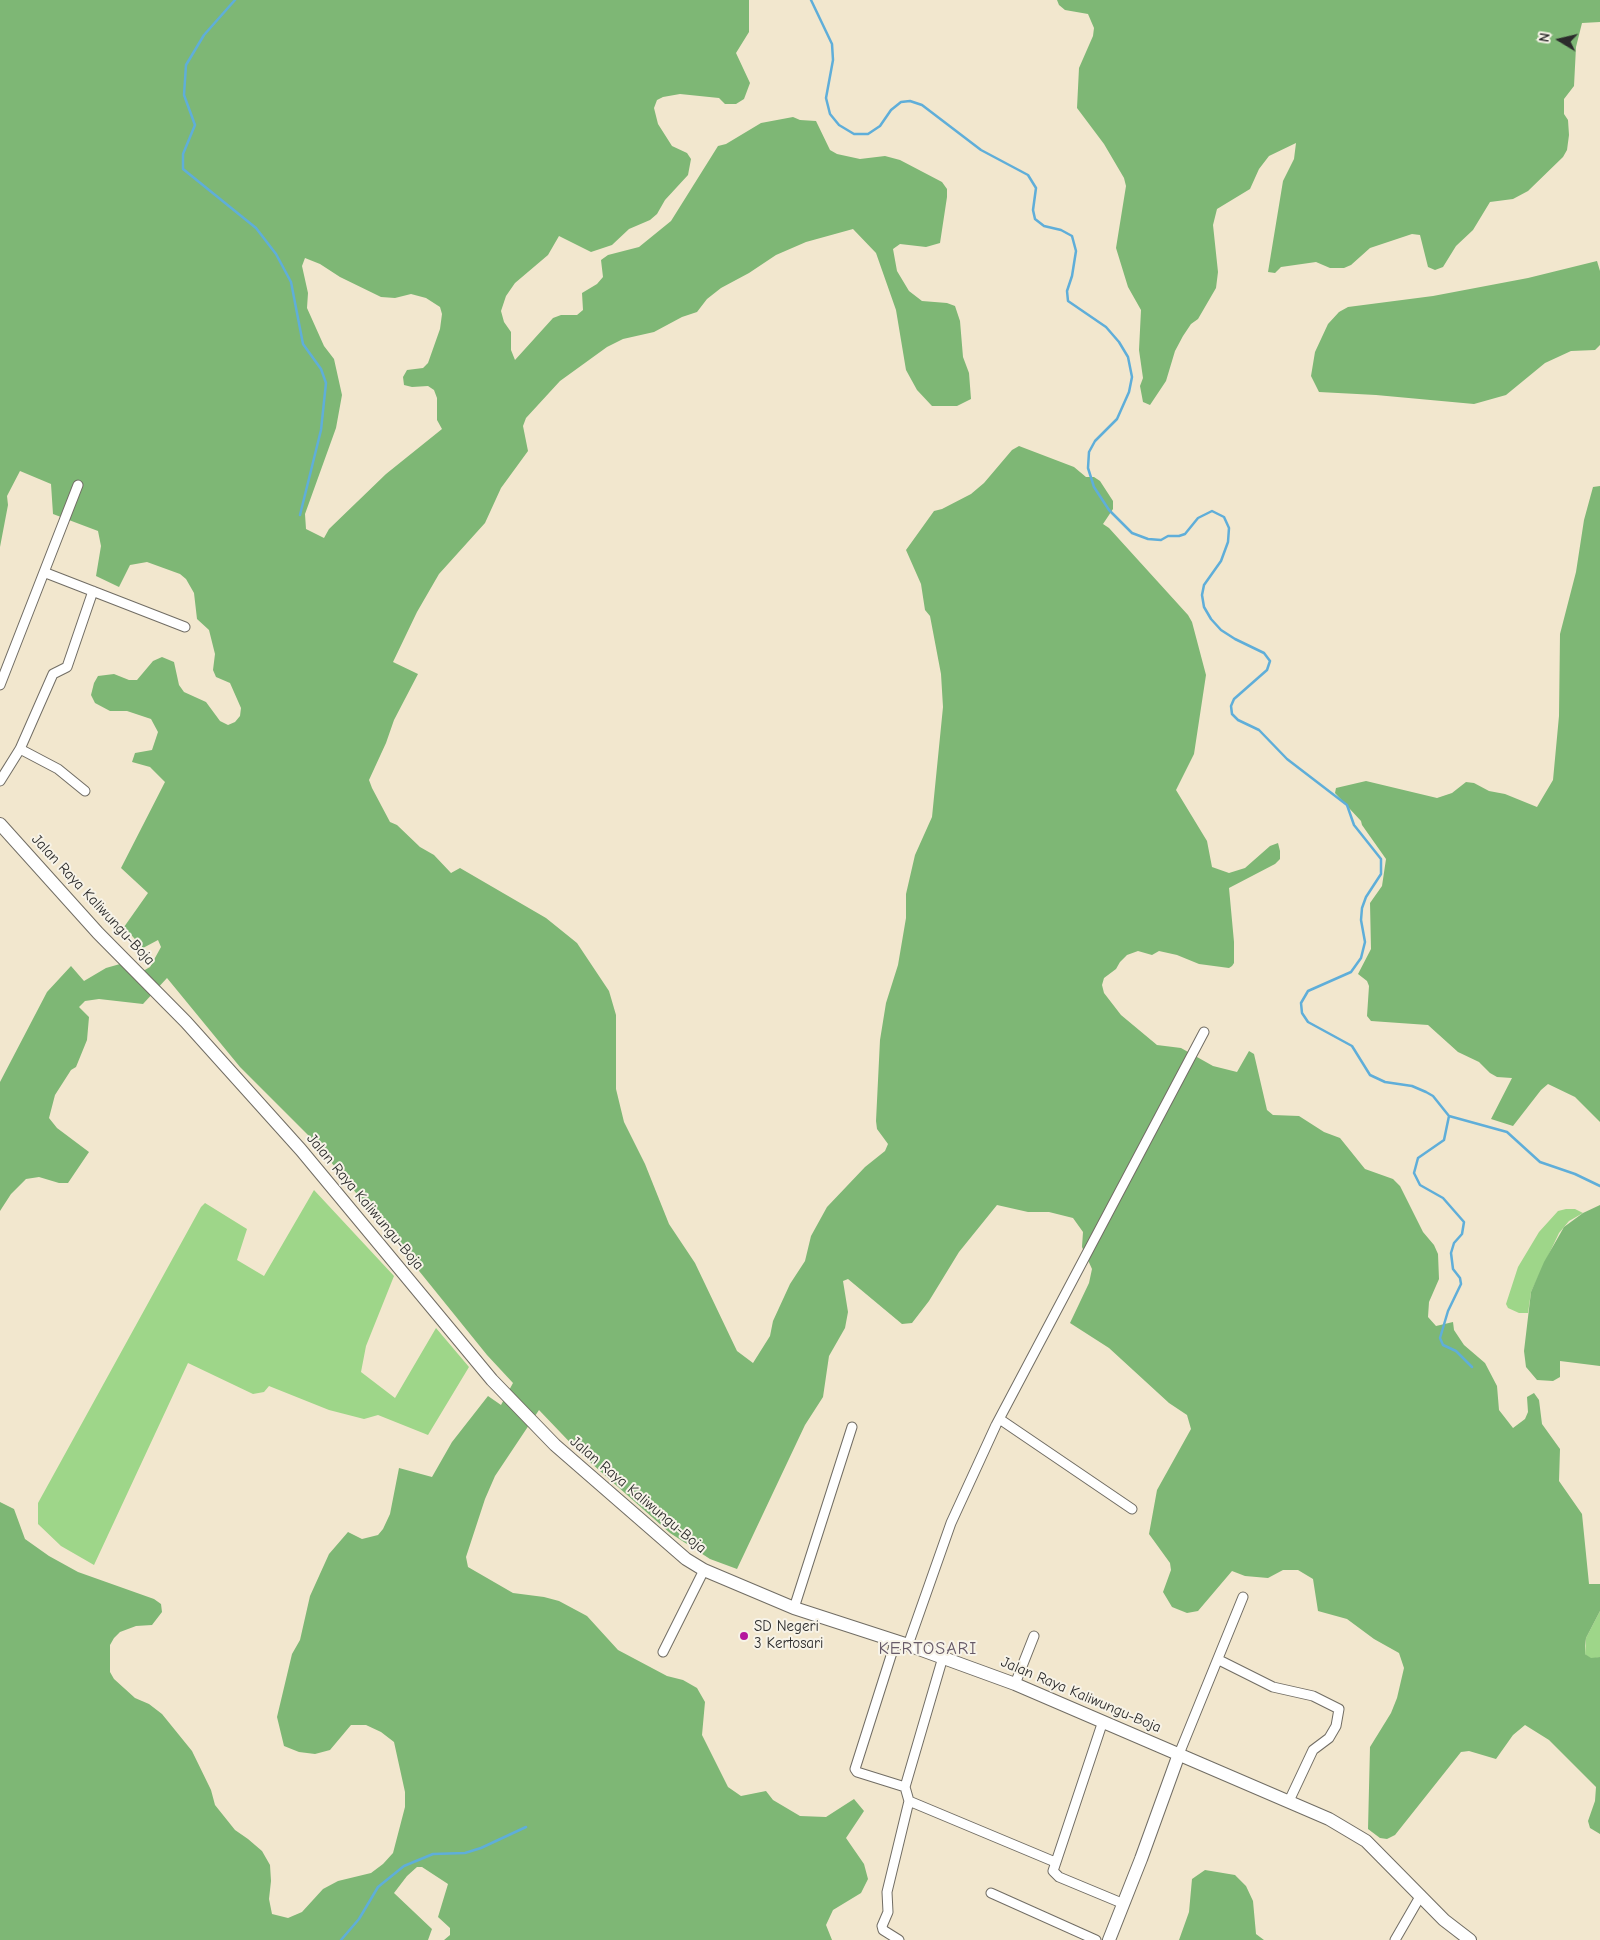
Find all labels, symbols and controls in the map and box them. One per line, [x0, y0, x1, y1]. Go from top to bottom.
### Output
north arrow [1535, 15, 1585, 65]
text: N [1536, 32, 1554, 43]
street label: Jalan Raya Kaliwungu-Boja [28, 831, 158, 969]
street label: Jalan Raya Kaliwungu-Boja [303, 1130, 427, 1274]
street label: Jalan Raya Kaliwungu-Boja [566, 1433, 710, 1557]
place label: SD Negeri 3 Kertosari [754, 1618, 823, 1653]
marker: SD Negeri 3 Kertosari [738, 1630, 750, 1642]
district label: KERTOSARI [877, 1638, 979, 1660]
street label: Jalan Raya Kaliwungu-Boja [998, 1653, 1164, 1737]

